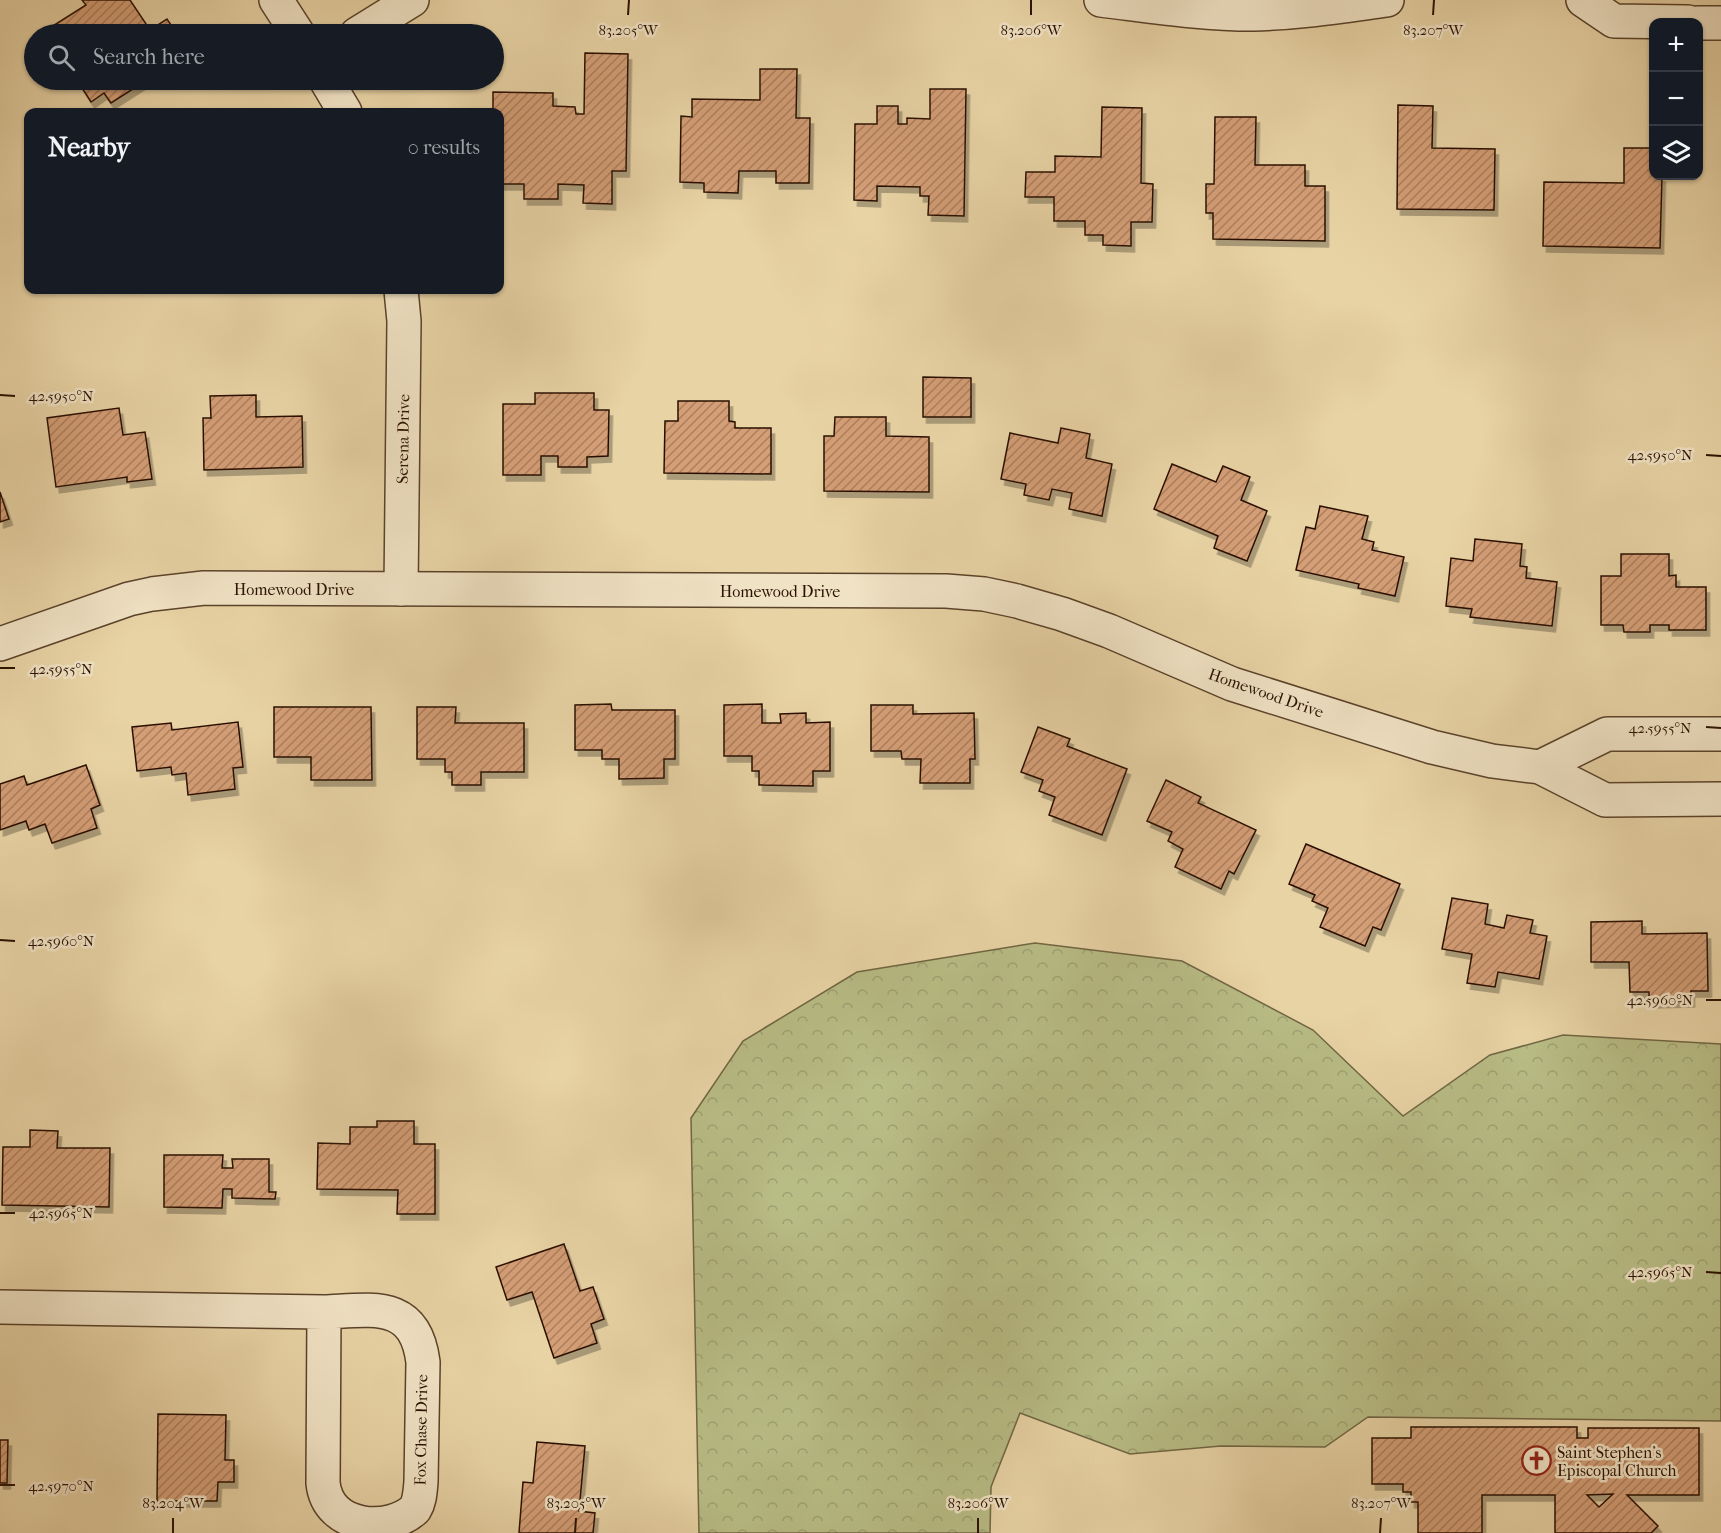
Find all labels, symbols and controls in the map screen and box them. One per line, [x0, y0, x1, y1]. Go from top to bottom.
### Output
map controls [1649, 18, 1703, 180]
button: + [1649, 18, 1703, 72]
text: 83.205°W [598, 21, 659, 39]
text: 83.206°W [1001, 21, 1063, 39]
text: 83.207°W [1403, 21, 1464, 39]
search box [24, 24, 504, 90]
icon: search [45, 41, 78, 74]
text: Search here [93, 44, 205, 70]
button: − [1649, 72, 1703, 126]
button: layers [1649, 126, 1703, 180]
text: Nearby [48, 132, 130, 163]
text: 0 results [408, 136, 480, 159]
text: 42.5950°N [29, 387, 94, 405]
street label: Serena Drive [393, 394, 413, 484]
text: 42.5950°N [1628, 446, 1693, 464]
street label: Homewood Drive [234, 580, 354, 599]
street label: Homewood Drive [720, 582, 840, 601]
text: 42.5955°N [30, 660, 93, 678]
street label: Homewood Drive [1206, 664, 1326, 722]
text: 42.5955°N [1629, 719, 1692, 737]
text: 42.5960°N [28, 932, 95, 950]
text: 42.5960°N [1627, 991, 1694, 1009]
text: 42.5965°N [29, 1204, 94, 1222]
text: 42.5965°N [1628, 1263, 1693, 1281]
street label: Fox Chase Drive [411, 1374, 431, 1486]
place label: Saint Stephen's Episcopal Church [1557, 1443, 1676, 1480]
church icon: Saint Stephen's Episcopal Church [1520, 1445, 1552, 1477]
text: 42.5970°N [28, 1477, 94, 1495]
text: 83.204°W [142, 1494, 205, 1512]
text: 83.205°W [546, 1494, 607, 1512]
text: 83.206°W [948, 1494, 1010, 1512]
text: 83.207°W [1351, 1494, 1412, 1512]

